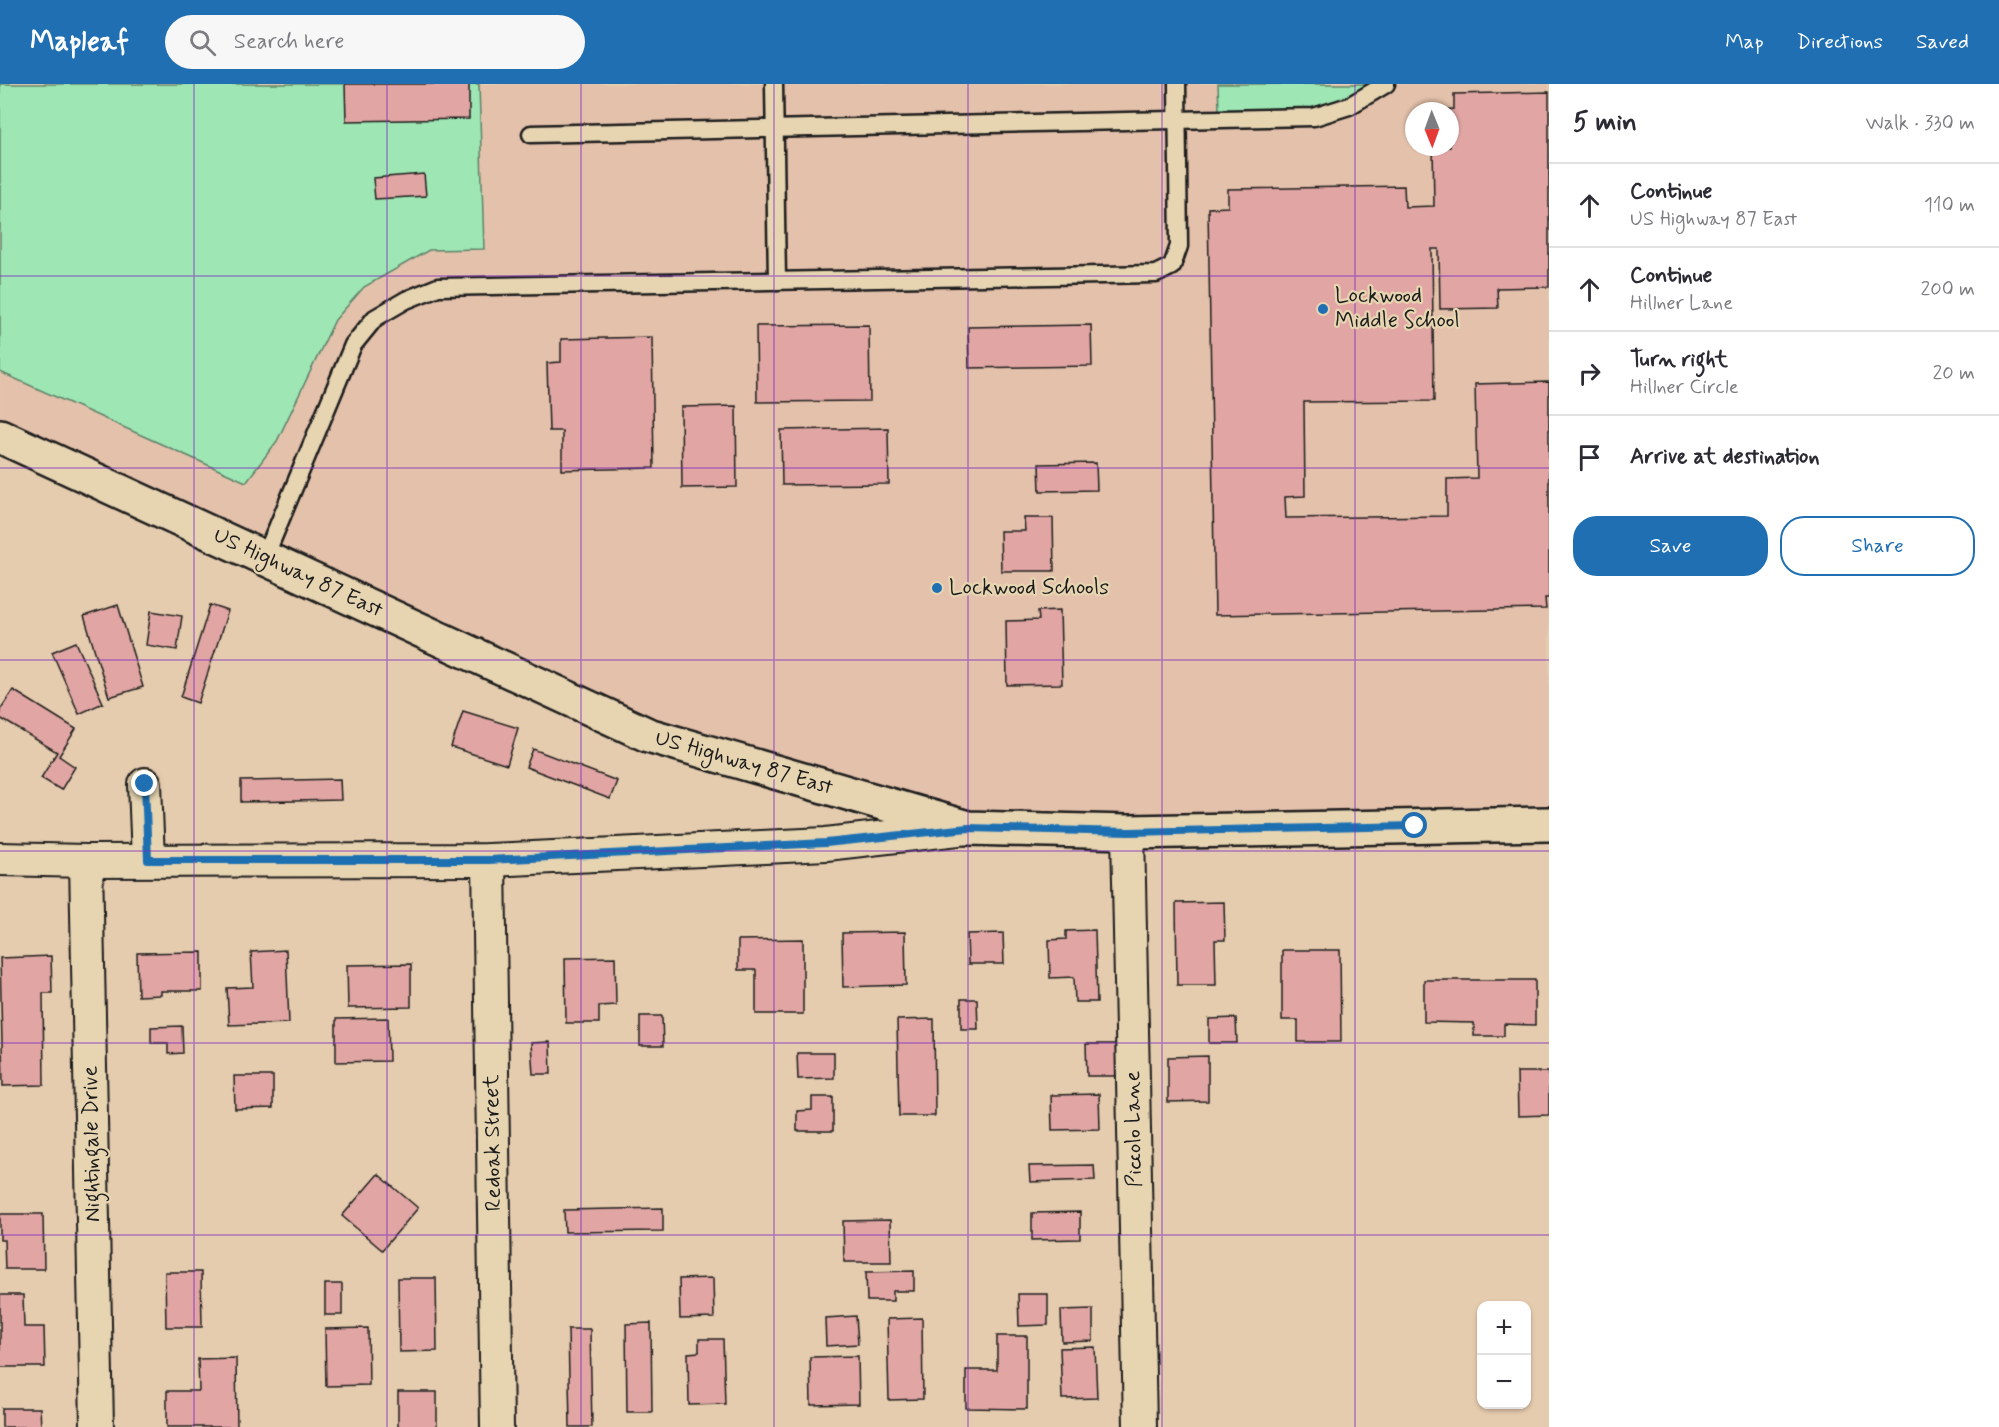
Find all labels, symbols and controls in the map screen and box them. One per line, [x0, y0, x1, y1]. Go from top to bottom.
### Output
search box [165, 15, 585, 69]
text: Mapleaf [30, 24, 129, 61]
icon: search [186, 26, 219, 59]
text: Search here [234, 28, 344, 56]
text: Map [1725, 28, 1764, 56]
text: Directions [1797, 28, 1883, 56]
text: Saved [1916, 28, 1969, 56]
north arrow [1405, 102, 1459, 156]
text: 5 min [1573, 106, 1637, 140]
text: Walk · 330 m [1866, 110, 1975, 137]
text: Continue [1630, 178, 1712, 206]
icon: ahead [1573, 189, 1606, 222]
text: 110 m [1924, 192, 1975, 219]
text: US Highway 87 East [1630, 206, 1797, 233]
text: Continue [1630, 262, 1712, 290]
icon: ahead [1573, 273, 1606, 306]
text: 200 m [1920, 276, 1975, 303]
place label: Lockwood Middle School [1335, 282, 1460, 335]
text: Hillner Lane [1630, 290, 1733, 317]
marker: Lockwood Middle School [1316, 302, 1330, 316]
text: Turn right [1630, 346, 1728, 374]
icon: right [1573, 357, 1606, 390]
text: 20 m [1932, 360, 1975, 387]
text: Hillner Circle [1630, 374, 1739, 401]
icon: arrive [1573, 441, 1606, 474]
text: Arrive at destination [1630, 443, 1820, 471]
button: Save [1573, 516, 1768, 576]
button: Share [1780, 516, 1975, 576]
street label: US Highway 87 East [207, 521, 387, 627]
place label: Lockwood Schools [949, 574, 1109, 602]
marker: Lockwood Schools [930, 581, 944, 595]
street label: US Highway 87 East [651, 724, 836, 805]
route end [131, 770, 157, 796]
route start [1401, 812, 1427, 838]
street label: Nightingale Drive [77, 1065, 110, 1222]
street label: Piccolo Lane [1119, 1070, 1149, 1187]
street label: Redoak Street [478, 1074, 508, 1212]
map controls [1477, 1301, 1531, 1409]
button: + [1477, 1301, 1531, 1355]
button: − [1477, 1355, 1531, 1409]

